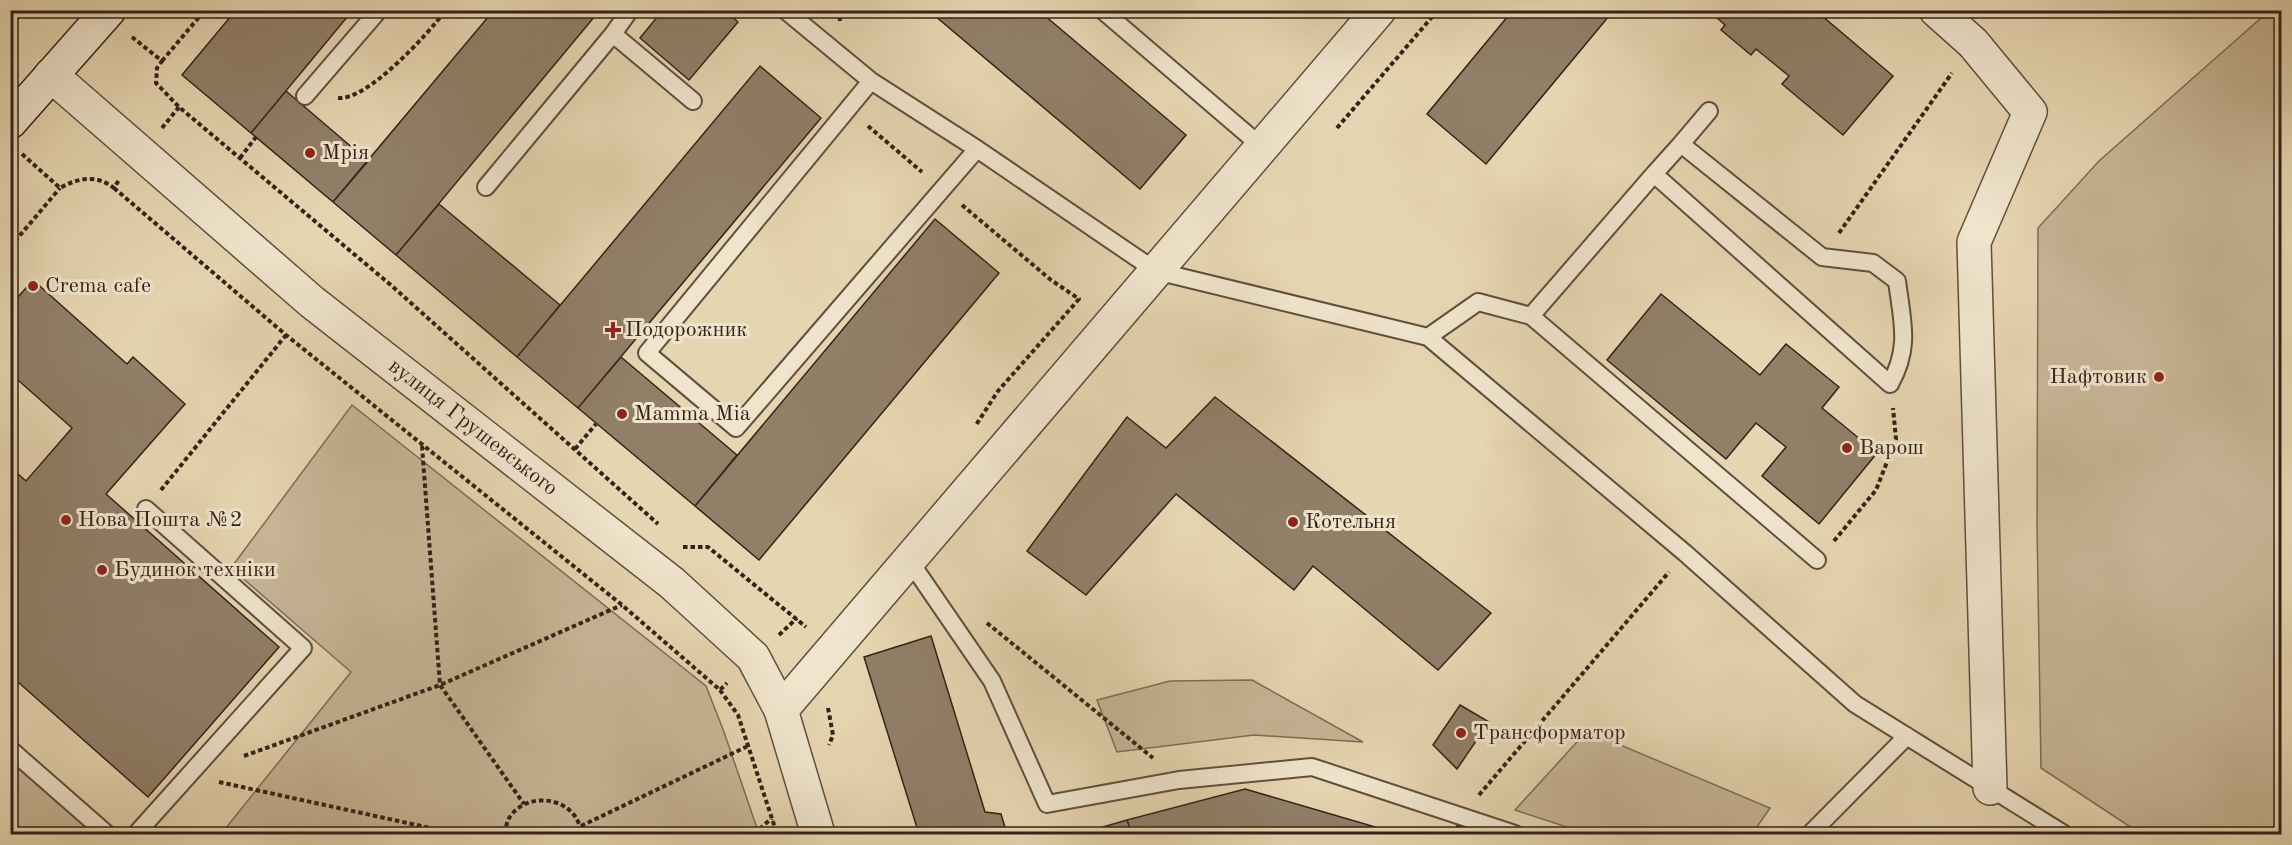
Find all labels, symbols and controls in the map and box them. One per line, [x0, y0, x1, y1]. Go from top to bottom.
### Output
place label: Мрія [322, 142, 369, 164]
marker: Мрія [303, 146, 317, 160]
place label: Crema cafe [45, 275, 151, 297]
marker: Crema cafe [26, 279, 40, 293]
place label: Подорожник [625, 319, 747, 341]
marker: Подорожник [606, 323, 620, 337]
street label: вулиця Грушевського [384, 355, 562, 500]
place label: Нафтовик [2049, 366, 2147, 388]
marker: Нафтовик [2152, 370, 2166, 384]
place label: Mamma Mia [634, 403, 751, 425]
marker: Mamma Mia [615, 407, 629, 421]
place label: Варош [1859, 437, 1924, 459]
marker: Варош [1840, 441, 1854, 455]
place label: Нова Пошта №2 [78, 509, 243, 531]
place label: Котельня [1305, 511, 1396, 533]
marker: Нова Пошта №2 [59, 513, 73, 527]
marker: Котельня [1286, 515, 1300, 529]
place label: Будинок техніки [114, 559, 276, 581]
marker: Будинок техніки [95, 563, 109, 577]
place label: Трансформатор [1473, 722, 1626, 744]
marker: Трансформатор [1454, 726, 1468, 740]

